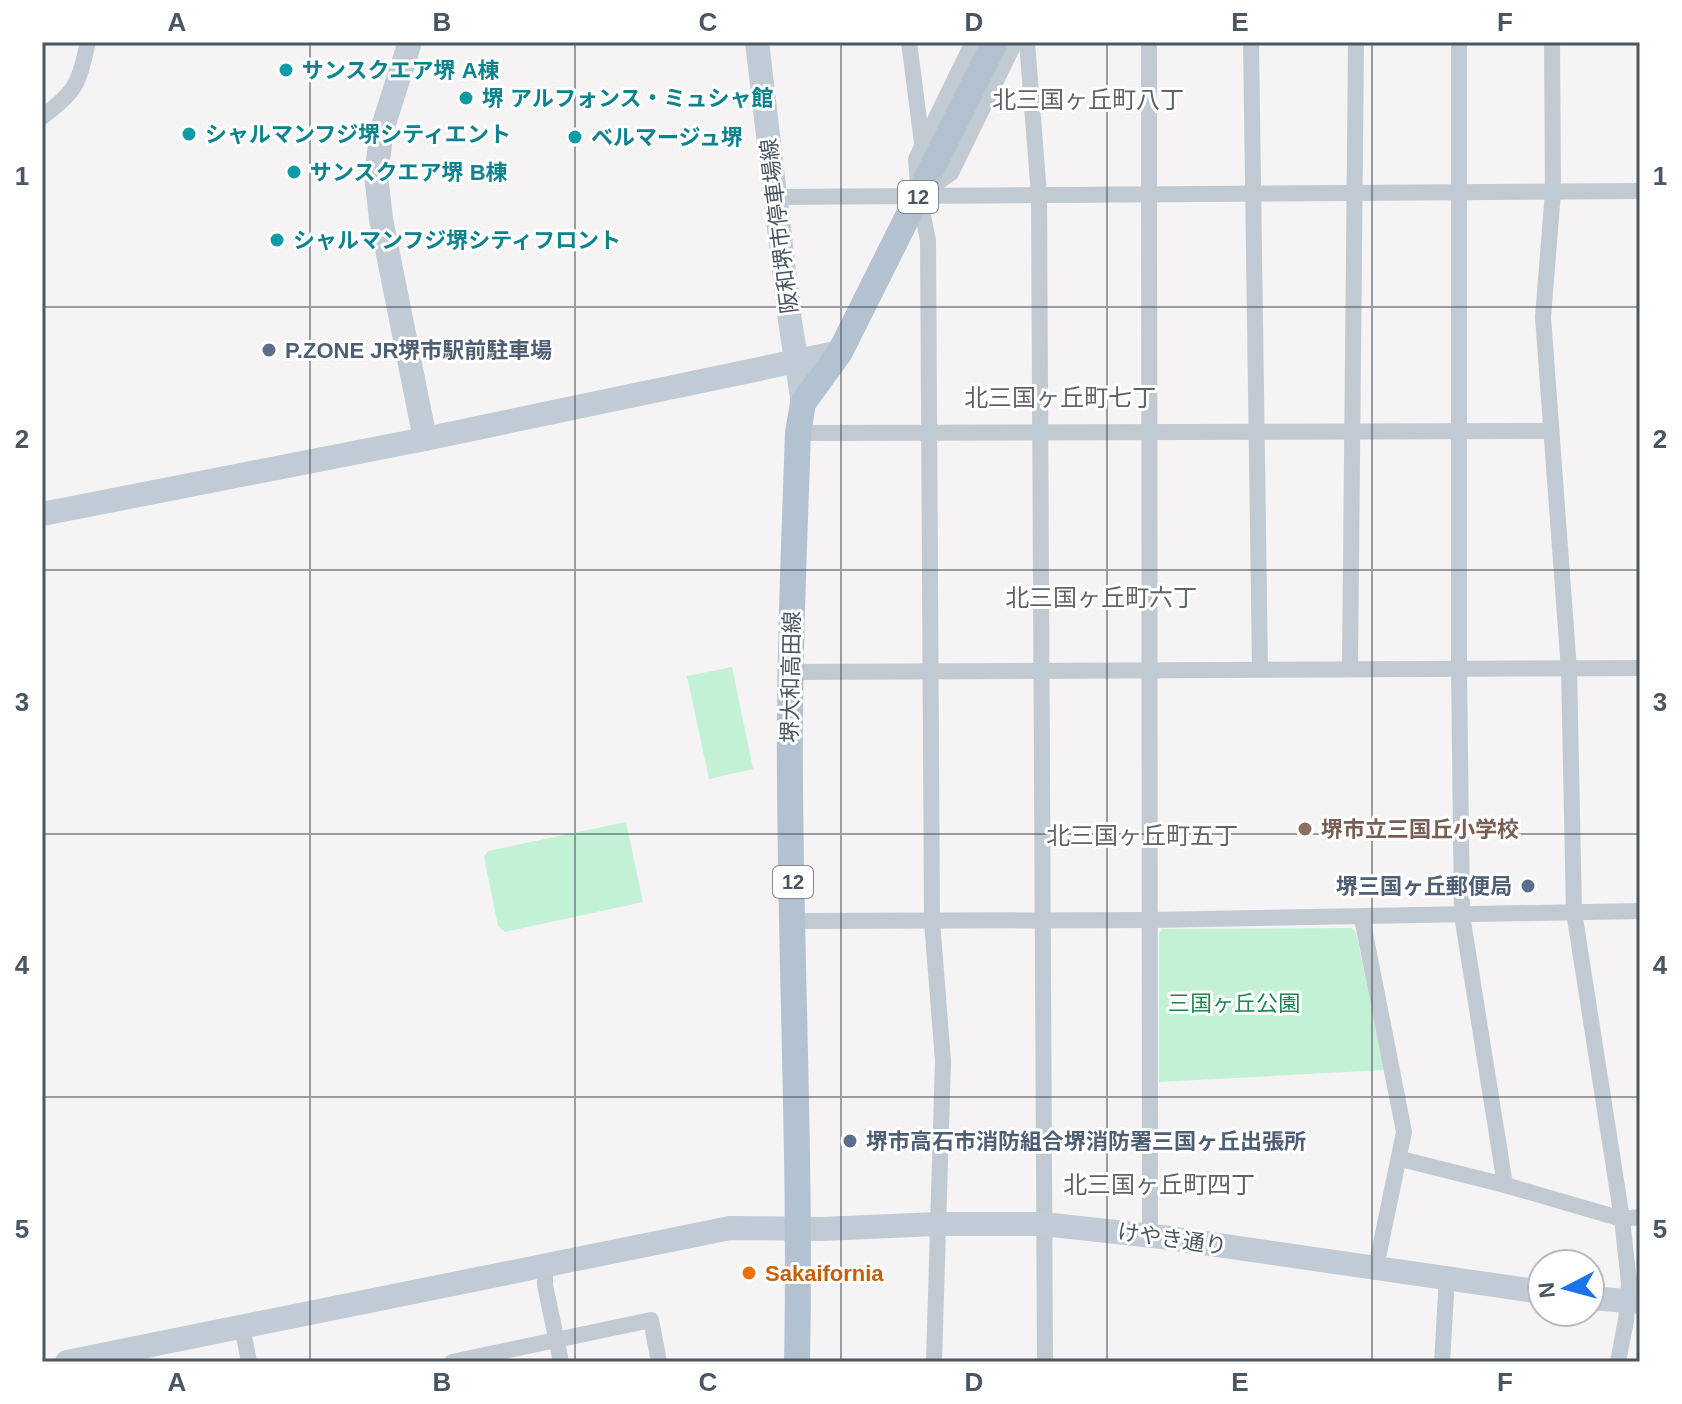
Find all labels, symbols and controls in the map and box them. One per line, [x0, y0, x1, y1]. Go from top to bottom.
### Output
text: A [168, 7, 187, 37]
text: B [433, 7, 451, 37]
text: C [699, 7, 718, 37]
text: D [965, 7, 983, 37]
text: E [1231, 7, 1249, 37]
text: F [1497, 7, 1513, 37]
place label: サンスクエア堺 A棟 [302, 58, 500, 83]
marker: サンスクエア堺 A棟 [277, 61, 295, 79]
place label: 堺 アルフォンス・ミュシャ館 [482, 86, 773, 111]
district label: 北三国ヶ丘町八丁 [992, 86, 1184, 113]
marker: 堺 アルフォンス・ミュシャ館 [457, 89, 475, 107]
place label: シャルマンフジ堺シティエント [205, 122, 511, 147]
marker: シャルマンフジ堺シティエント [180, 125, 198, 143]
place label: ベルマージュ堺 [591, 125, 743, 150]
marker: ベルマージュ堺 [566, 128, 584, 146]
street label: 阪和堺市停車場線 [756, 137, 802, 315]
place label: サンスクエア堺 B棟 [310, 160, 508, 185]
text: 1 [15, 161, 29, 191]
text: 1 [1653, 161, 1667, 191]
marker: サンスクエア堺 B棟 [285, 163, 303, 181]
road number: 12 [898, 181, 938, 213]
place label: シャルマンフジ堺シティフロント [293, 228, 621, 253]
marker: シャルマンフジ堺シティフロント [268, 231, 286, 249]
place label: P.ZONE JR堺市駅前駐車場 [285, 338, 552, 363]
marker: P.ZONE JR堺市駅前駐車場 [260, 341, 278, 359]
district label: 北三国ヶ丘町七丁 [964, 384, 1156, 411]
text: 2 [15, 424, 29, 454]
text: 2 [1653, 424, 1667, 454]
district label: 北三国ヶ丘町六丁 [1005, 584, 1197, 611]
street label: 堺大和高田線 [777, 611, 805, 743]
text: 3 [15, 687, 29, 717]
text: 3 [1653, 687, 1667, 717]
place label: 堺市立三国丘小学校 [1321, 817, 1519, 842]
marker: 堺市立三国丘小学校 [1296, 820, 1314, 838]
district label: 北三国ヶ丘町五丁 [1046, 822, 1238, 849]
road number: 12 [773, 866, 813, 898]
place label: 堺三国ヶ丘郵便局 [1336, 874, 1512, 899]
marker: 堺三国ヶ丘郵便局 [1519, 877, 1537, 895]
text: 4 [15, 950, 30, 980]
text: 4 [1653, 950, 1668, 980]
park label: 三国ヶ丘公園 [1168, 991, 1300, 1016]
place label: 堺市高石市消防組合堺消防署三国ヶ丘出張所 [866, 1129, 1306, 1154]
marker: 堺市高石市消防組合堺消防署三国ヶ丘出張所 [841, 1132, 859, 1150]
district label: 北三国ヶ丘町四丁 [1063, 1171, 1255, 1198]
text: 5 [15, 1214, 29, 1244]
text: 5 [1653, 1214, 1667, 1244]
street label: けやき通り [1116, 1219, 1228, 1259]
north arrow [1526, 1248, 1606, 1328]
place label: Sakaifornia [765, 1261, 884, 1286]
marker: Sakaifornia [740, 1264, 758, 1282]
text: N [1533, 1281, 1560, 1299]
text: A [168, 1367, 187, 1397]
text: B [433, 1367, 451, 1397]
text: C [699, 1367, 718, 1397]
text: D [965, 1367, 983, 1397]
text: E [1231, 1367, 1249, 1397]
text: F [1497, 1367, 1513, 1397]

